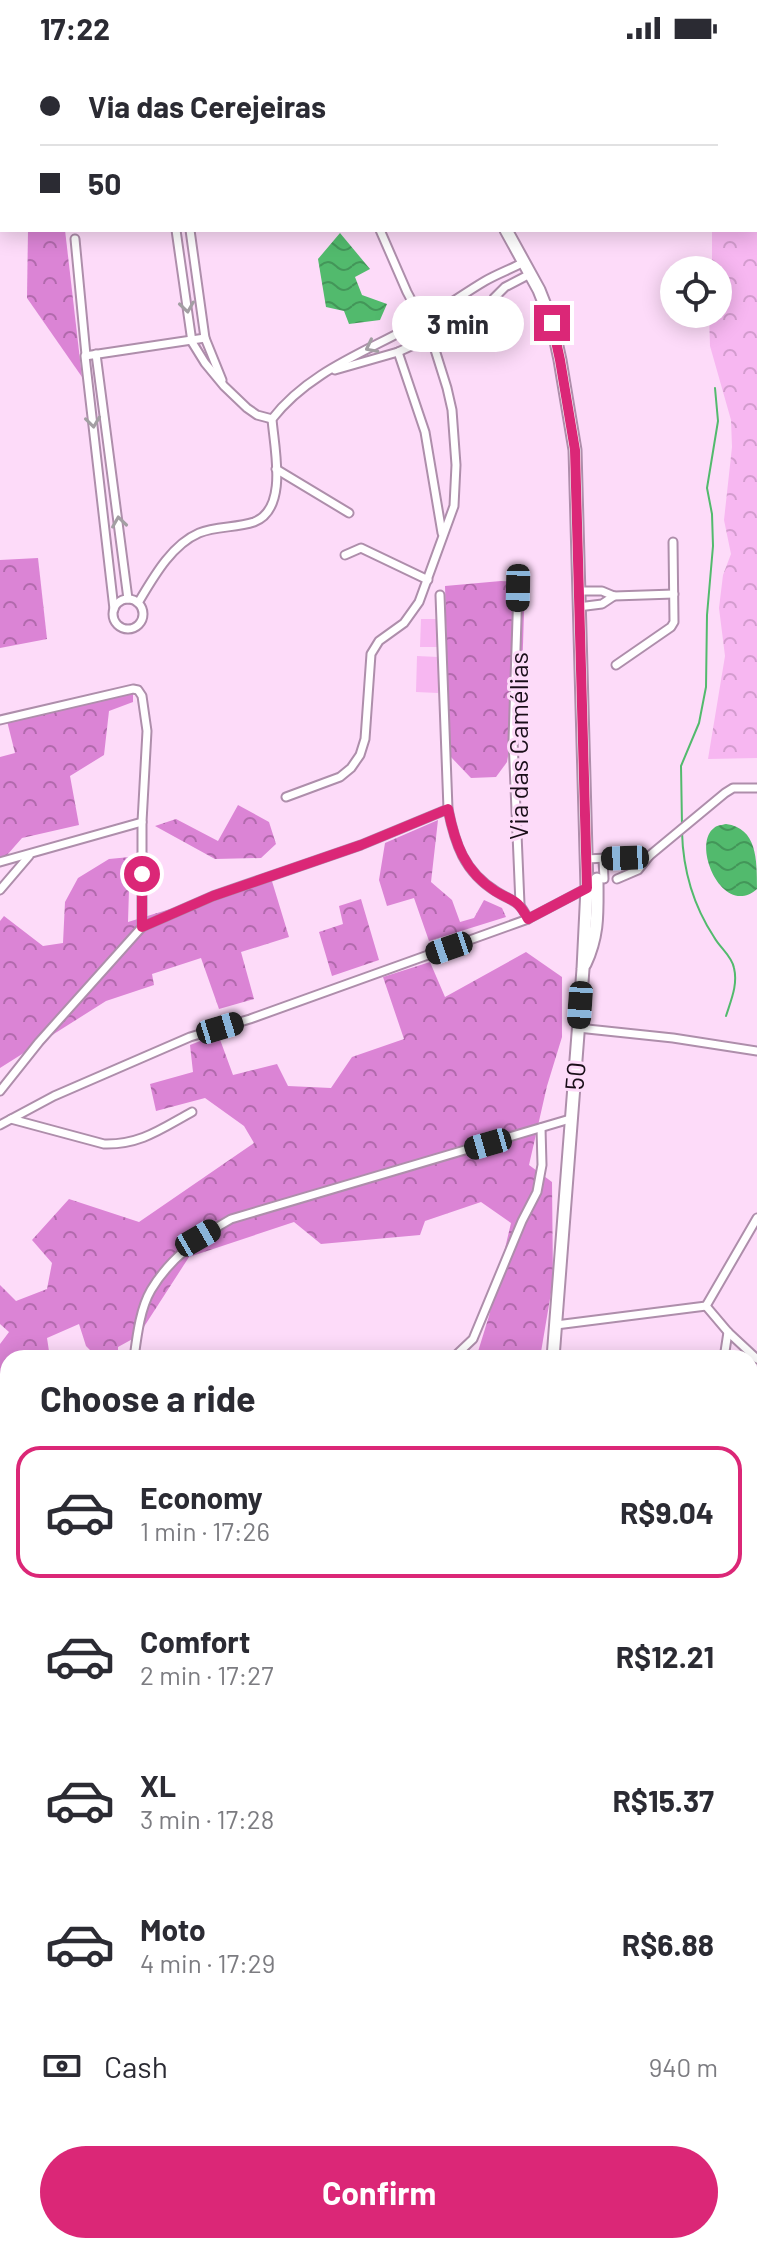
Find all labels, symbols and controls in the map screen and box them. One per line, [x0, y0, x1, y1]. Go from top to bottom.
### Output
text: 17:22 [40, 10, 110, 46]
text: Via das Cerejeiras [88, 88, 326, 124]
text: 50 [88, 165, 121, 201]
map controls [660, 256, 732, 328]
button: locate [660, 256, 732, 328]
callout: 3 min [392, 295, 524, 351]
one-way arrow [178, 300, 195, 314]
route end [534, 305, 570, 341]
text: 3 min [427, 308, 489, 339]
one-way arrow [365, 337, 380, 353]
one-way arrow [84, 416, 101, 429]
one-way arrow [111, 515, 128, 529]
car [506, 564, 530, 612]
street label: Via das Camélias [502, 652, 533, 840]
car [601, 845, 649, 871]
route start [124, 856, 160, 892]
car [422, 929, 476, 967]
car [566, 980, 594, 1030]
car [194, 1010, 246, 1046]
street label: 50 [557, 1061, 591, 1091]
car [462, 1126, 514, 1162]
car [171, 1216, 225, 1260]
text: Choose a ride [40, 1376, 256, 1419]
icon: car [44, 1476, 116, 1548]
text: Economy [140, 1479, 263, 1515]
text: R$9.04 [620, 1494, 714, 1530]
text: 1 min · 17:26 [140, 1515, 270, 1546]
icon: car [44, 1620, 116, 1692]
text: Comfort [140, 1623, 250, 1659]
text: R$12.21 [616, 1638, 714, 1674]
text: 2 min · 17:27 [140, 1659, 274, 1690]
icon: car [44, 1764, 116, 1836]
text: XL [140, 1767, 176, 1803]
text: R$15.37 [612, 1782, 714, 1818]
text: 3 min · 17:28 [140, 1803, 274, 1834]
icon: car [44, 1908, 116, 1980]
text: Moto [140, 1911, 206, 1947]
text: R$6.88 [622, 1926, 714, 1962]
text: 4 min · 17:29 [140, 1947, 275, 1978]
icon: cash [40, 2044, 84, 2088]
text: Cash [104, 2048, 168, 2084]
text: 940 m [649, 2051, 718, 2082]
button: Confirm [40, 2146, 718, 2238]

